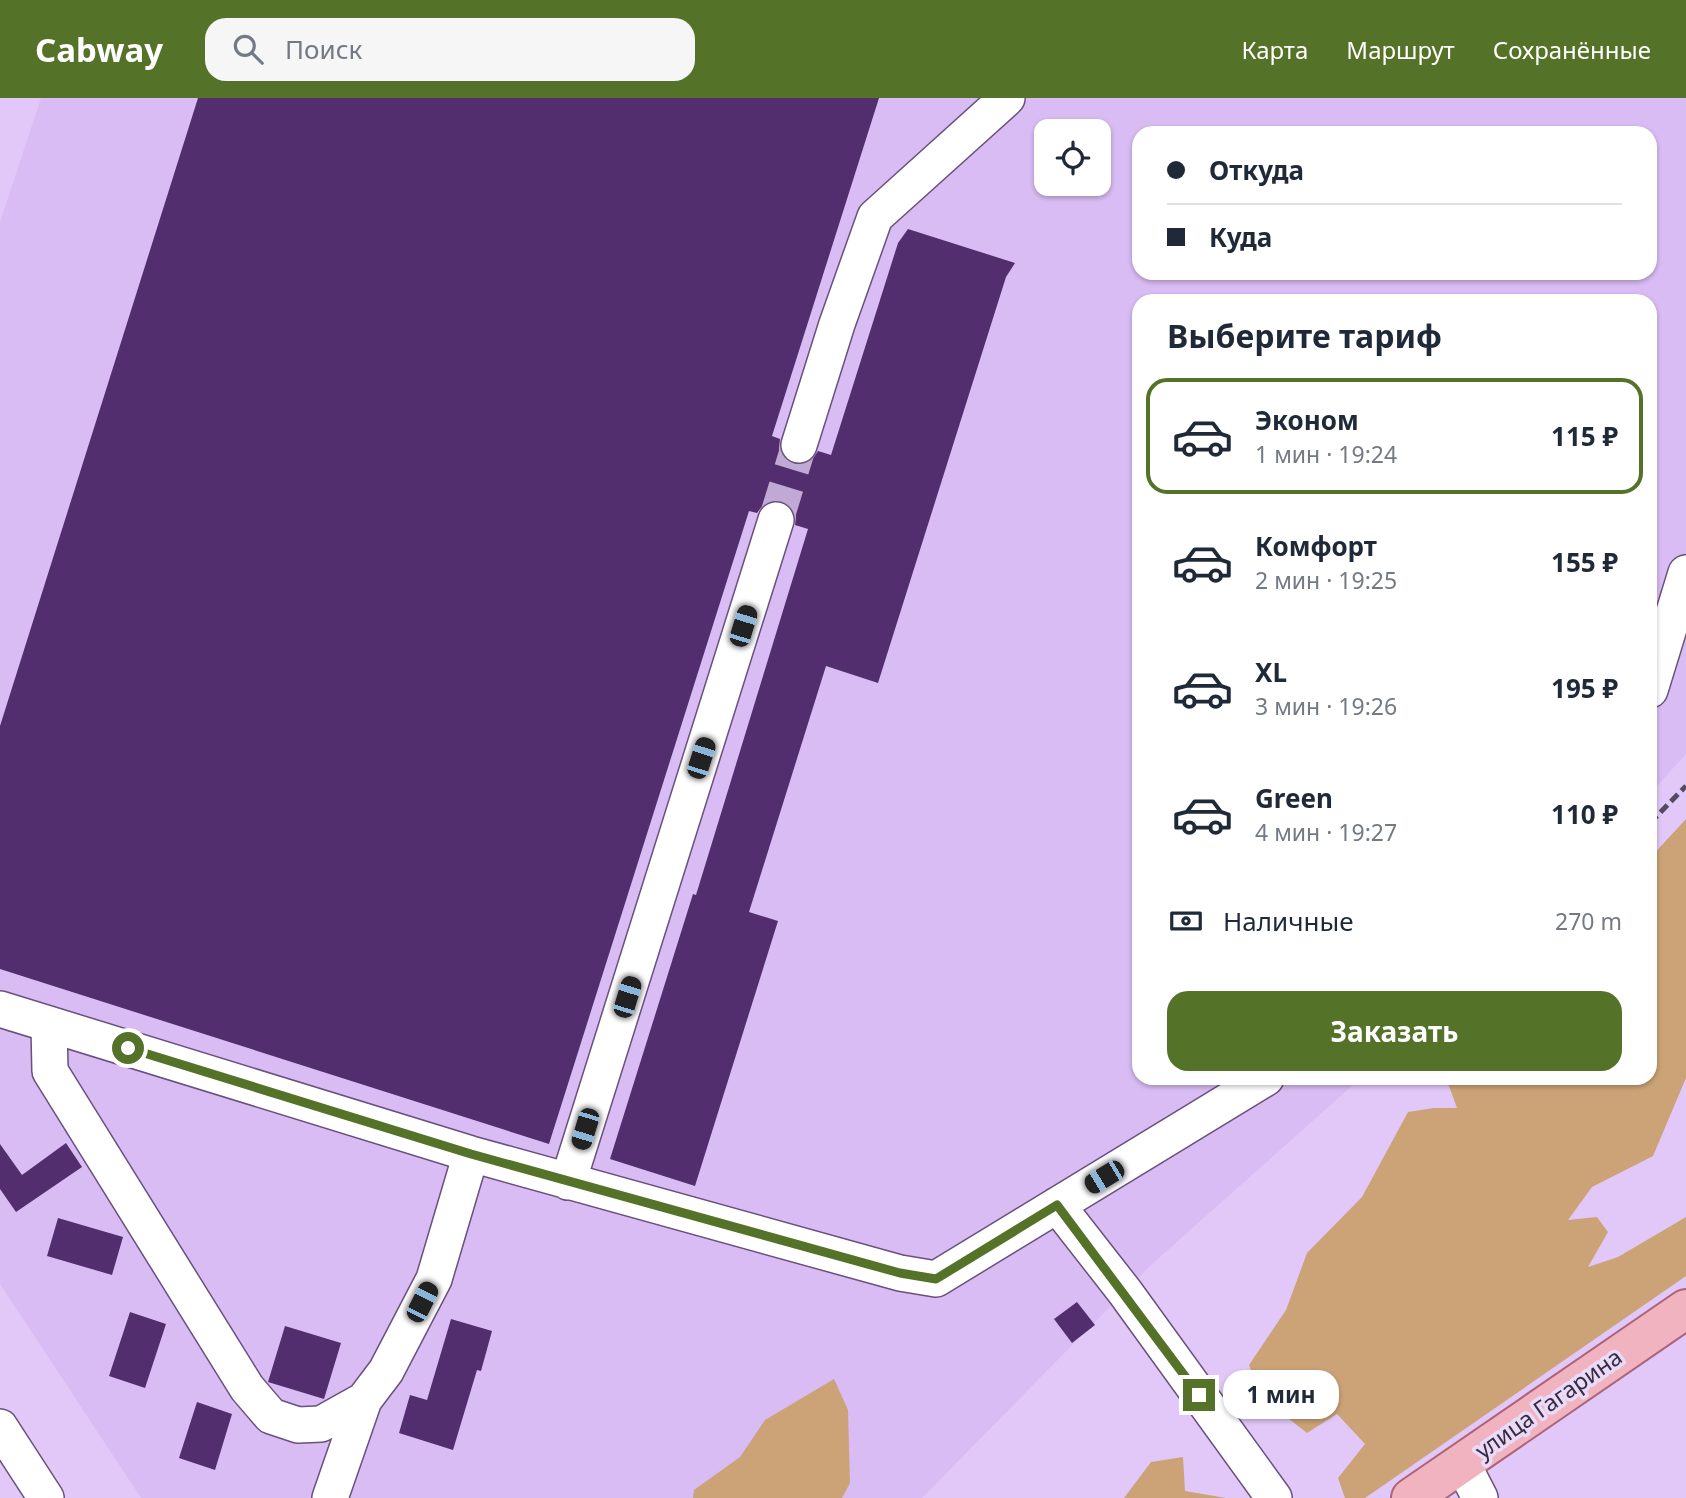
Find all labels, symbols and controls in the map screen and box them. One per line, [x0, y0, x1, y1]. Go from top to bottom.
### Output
search box [205, 18, 695, 81]
text: Cabway [35, 27, 163, 72]
icon: search [229, 30, 267, 68]
text: Поиск [285, 31, 362, 67]
text: Карта [1241, 33, 1308, 66]
text: Маршрут [1346, 33, 1455, 66]
text: Сохранённые [1493, 33, 1651, 66]
map controls [1034, 119, 1111, 196]
button: locate [1034, 119, 1111, 196]
text: Откуда [1209, 152, 1304, 188]
text: Куда [1209, 219, 1272, 255]
text: Выберите тариф [1167, 314, 1442, 357]
text: Эконом [1255, 402, 1359, 438]
icon: car [1171, 405, 1234, 468]
text: 115 ₽ [1551, 418, 1618, 454]
text: 1 мин · 19:24 [1255, 438, 1397, 470]
text: Комфорт [1255, 528, 1377, 564]
icon: car [1171, 531, 1234, 594]
text: 155 ₽ [1551, 544, 1618, 580]
text: 2 мин · 19:25 [1255, 564, 1397, 596]
car [727, 603, 760, 649]
text: XL [1255, 654, 1287, 690]
icon: car [1171, 657, 1234, 720]
text: 195 ₽ [1551, 670, 1618, 706]
text: 3 мин · 19:26 [1255, 690, 1397, 722]
car [685, 735, 718, 781]
text: Green [1255, 780, 1333, 816]
icon: car [1171, 783, 1234, 846]
text: 110 ₽ [1551, 796, 1618, 832]
text: 4 мин · 19:27 [1255, 816, 1397, 848]
icon: cash [1167, 902, 1205, 940]
text: Наличные [1223, 903, 1354, 939]
text: 270 m [1555, 905, 1622, 937]
car [611, 974, 644, 1020]
button: Заказать [1167, 991, 1622, 1071]
route start [112, 1032, 144, 1064]
car [569, 1106, 602, 1152]
car [1081, 1157, 1128, 1197]
car [404, 1279, 441, 1325]
street label: улица Гагарина [1468, 1340, 1628, 1466]
callout: 1 мин [1224, 1370, 1339, 1420]
text: 1 мин [1247, 1378, 1315, 1410]
route end [1183, 1379, 1215, 1411]

